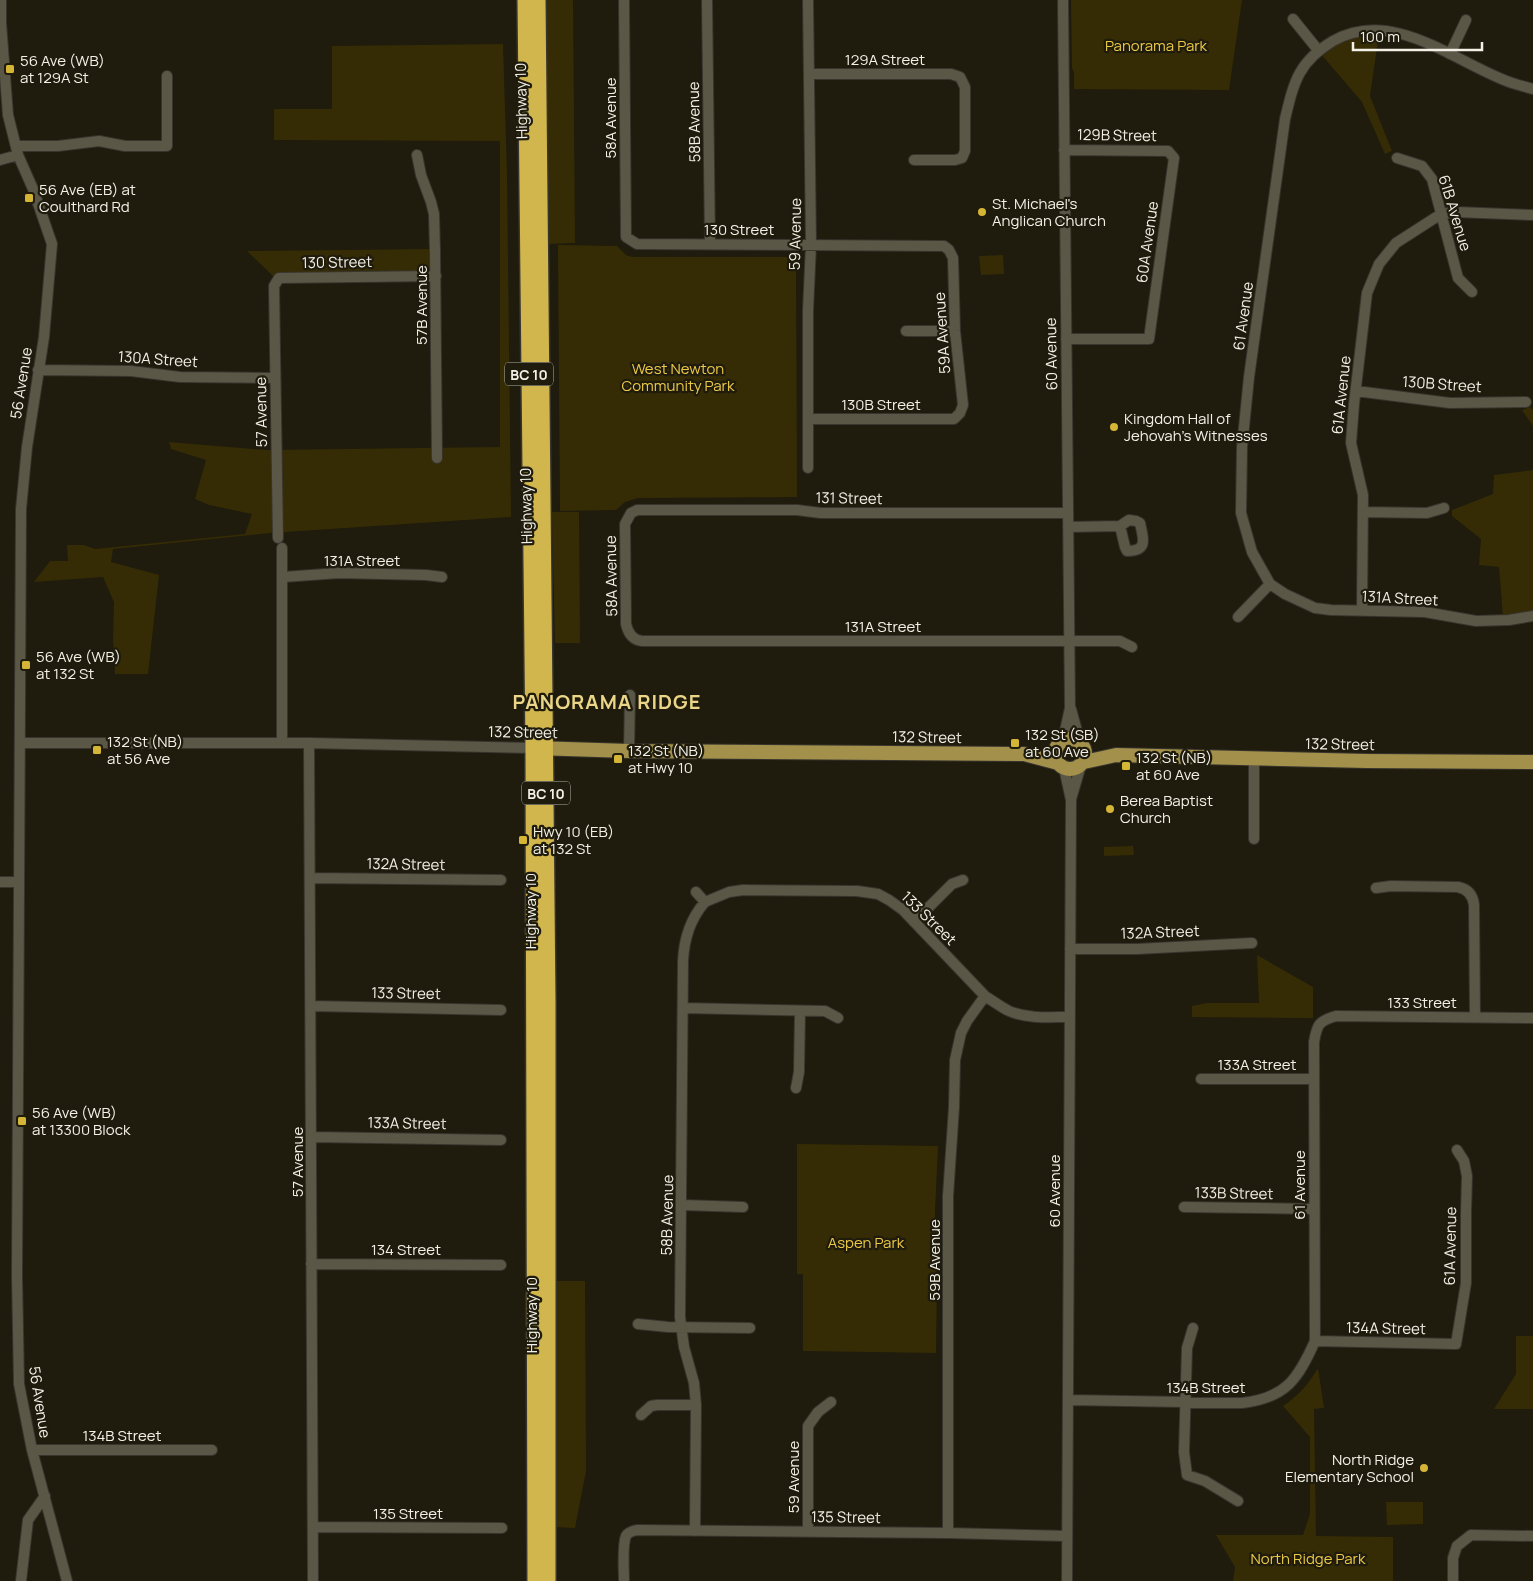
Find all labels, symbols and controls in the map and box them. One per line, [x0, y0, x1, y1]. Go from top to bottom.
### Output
scale bar [1353, 20, 1482, 52]
text: 100 m [1360, 26, 1400, 47]
park label: Panorama Park [1105, 35, 1208, 56]
street label: 129A Street [845, 49, 925, 70]
place label: 56 Ave (WB) at 129A St [20, 50, 105, 88]
marker: 56 Ave (WB) at 129A St [4, 63, 16, 75]
street label: Highway 10 [510, 63, 532, 139]
street label: 58A Avenue [600, 77, 621, 159]
street label: 58B Avenue [683, 81, 705, 163]
street label: 129B Street [1077, 124, 1157, 146]
street label: 61B Avenue [1433, 172, 1477, 254]
place label: 56 Ave (EB) at Coulthard Rd [39, 179, 136, 217]
marker: 56 Ave (EB) at Coulthard Rd [23, 192, 35, 204]
place label: St. Michael's Anglican Church [992, 193, 1106, 231]
street label: 59 Avenue [784, 197, 806, 270]
street label: 60A Avenue [1131, 200, 1163, 284]
marker: St. Michael's Anglican Church [976, 206, 988, 218]
street label: 130 Street [704, 219, 774, 240]
street label: 130 Street [302, 251, 372, 273]
street label: 57B Avenue [411, 265, 432, 345]
street label: 61 Avenue [1228, 280, 1258, 352]
street label: 59A Avenue [929, 291, 955, 375]
street label: 60 Avenue [1040, 317, 1062, 391]
street label: 56 Avenue [5, 345, 37, 420]
street label: 130A Street [117, 346, 199, 372]
street label: 61A Avenue [1326, 354, 1356, 435]
park label: West Newton Community Park [622, 358, 735, 396]
road number: BC 10 [505, 362, 553, 386]
street label: 130B Street [1402, 371, 1482, 397]
street label: 57 Avenue [250, 376, 272, 447]
street label: 130B Street [841, 394, 921, 415]
place label: Kingdom Hall of Jehovah's Witnesses [1124, 408, 1268, 446]
marker: Kingdom Hall of Jehovah's Witnesses [1108, 421, 1120, 433]
street label: Highway 10 [515, 468, 537, 544]
street label: 131 Street [815, 487, 883, 509]
street label: 58A Avenue [600, 535, 622, 617]
street label: 131A Street [324, 550, 400, 571]
street label: 131A Street [1361, 586, 1439, 610]
street label: 131A Street [845, 616, 921, 637]
place label: 56 Ave (WB) at 132 St [36, 646, 121, 684]
marker: 56 Ave (WB) at 132 St [20, 659, 32, 671]
district label: PANORAMA RIDGE [513, 688, 701, 715]
street label: 132 Street [488, 721, 558, 743]
place label: 132 St (SB) at 60 Ave [1025, 724, 1100, 762]
street label: 132 Street [892, 726, 962, 748]
place label: 132 St (NB) at 56 Ave [107, 731, 183, 769]
street label: 132 Street [1305, 733, 1375, 755]
marker: 132 St (SB) at 60 Ave [1009, 737, 1021, 749]
place label: 132 St (NB) at Hwy 10 [628, 740, 704, 778]
marker: 132 St (NB) at 56 Ave [91, 744, 103, 756]
place label: 132 St (NB) at 60 Ave [1136, 747, 1212, 785]
marker: 132 St (NB) at Hwy 10 [612, 753, 624, 765]
marker: 132 St (NB) at 60 Ave [1120, 760, 1132, 772]
road number: BC 10 [522, 781, 570, 804]
place label: Berea Baptist Church [1120, 790, 1213, 828]
marker: Berea Baptist Church [1104, 803, 1116, 815]
place label: Hwy 10 (EB) at 132 St [533, 821, 614, 859]
marker: Hwy 10 (EB) at 132 St [517, 834, 529, 846]
street label: 132A Street [366, 853, 446, 875]
street label: Highway 10 [520, 873, 541, 949]
street label: 133 Street [897, 886, 961, 950]
street label: 132A Street [1120, 920, 1200, 944]
street label: 133 Street [371, 982, 441, 1004]
street label: 133 Street [1387, 992, 1457, 1013]
street label: 133A Street [1218, 1054, 1297, 1075]
place label: 56 Ave (WB) at 13300 Block [32, 1102, 131, 1140]
street label: 133A Street [367, 1112, 447, 1134]
marker: 56 Ave (WB) at 13300 Block [16, 1115, 28, 1127]
street label: 57 Avenue [287, 1126, 308, 1197]
street label: 61 Avenue [1289, 1150, 1310, 1220]
street label: 60 Avenue [1044, 1154, 1065, 1227]
street label: 58B Avenue [656, 1174, 678, 1256]
street label: 133B Street [1194, 1182, 1274, 1204]
street label: 61A Avenue [1439, 1206, 1461, 1286]
street label: 59B Avenue [924, 1219, 945, 1301]
park label: Aspen Park [828, 1232, 905, 1253]
street label: 134 Street [371, 1239, 441, 1260]
street label: Highway 10 [521, 1277, 542, 1353]
street label: 134A Street [1346, 1317, 1426, 1339]
street label: 56 Avenue [24, 1365, 56, 1440]
street label: 134B Street [1166, 1377, 1246, 1398]
street label: 134B Street [82, 1425, 162, 1446]
street label: 59 Avenue [783, 1441, 804, 1513]
place label: North Ridge Elementary School [1285, 1449, 1414, 1487]
marker: North Ridge Elementary School [1418, 1462, 1430, 1474]
street label: 135 Street [373, 1503, 443, 1524]
street label: 135 Street [811, 1506, 881, 1528]
park label: North Ridge Park [1251, 1548, 1366, 1569]

